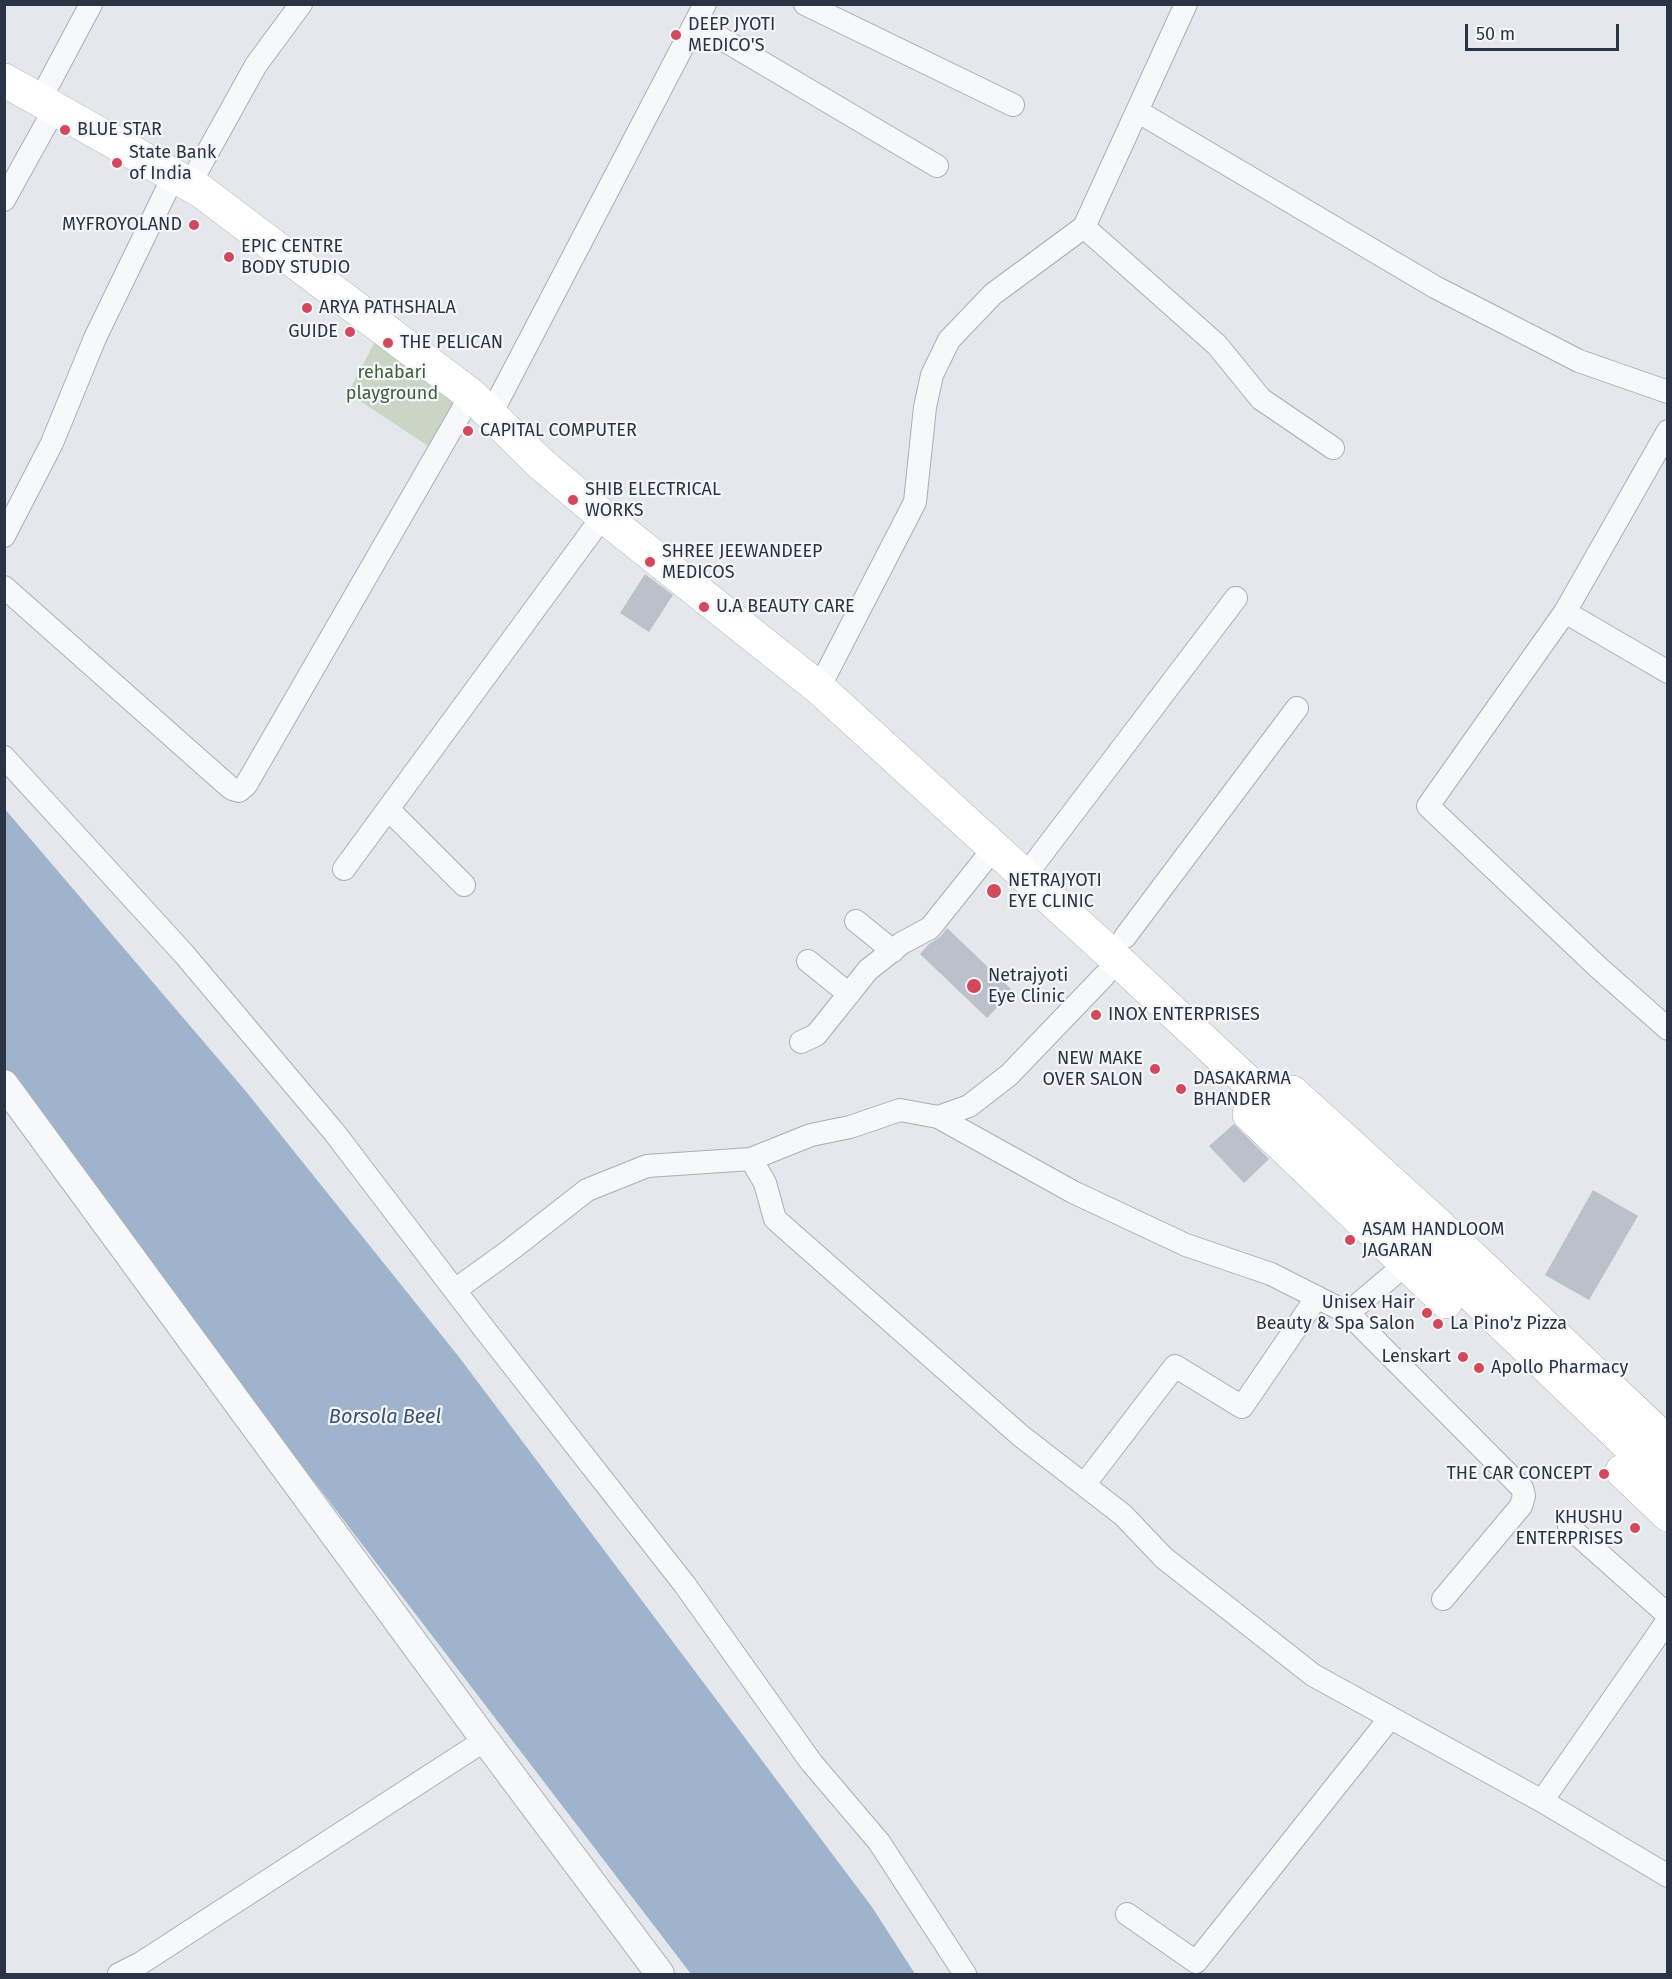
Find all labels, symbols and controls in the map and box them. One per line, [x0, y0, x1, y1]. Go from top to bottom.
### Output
scale bar [1468, 12, 1622, 50]
place label: DEEP JYOTI MEDICO'S [688, 14, 775, 57]
text: 50 m [1476, 23, 1515, 45]
marker: DEEP JYOTI MEDICO'S [669, 28, 683, 42]
place label: BLUE STAR [77, 119, 162, 141]
marker: BLUE STAR [58, 123, 72, 137]
place label: State Bank of India [129, 142, 216, 184]
marker: State Bank of India [110, 156, 124, 170]
place label: MYFROYOLAND [62, 214, 182, 236]
marker: MYFROYOLAND [187, 218, 201, 232]
place label: EPIC CENTRE BODY STUDIO [241, 236, 350, 278]
marker: EPIC CENTRE BODY STUDIO [222, 250, 236, 264]
place label: ARYA PATHSHALA [319, 297, 456, 319]
marker: ARYA PATHSHALA [300, 301, 314, 315]
place label: GUIDE [288, 321, 338, 343]
marker: GUIDE [343, 325, 357, 339]
place label: THE PELICAN [400, 332, 503, 354]
marker: THE PELICAN [381, 336, 395, 350]
park label: rehabari playground [346, 362, 438, 404]
place label: CAPITAL COMPUTER [480, 420, 637, 442]
marker: CAPITAL COMPUTER [461, 424, 475, 438]
place label: SHIB ELECTRICAL WORKS [585, 479, 721, 522]
marker: SHIB ELECTRICAL WORKS [566, 493, 580, 507]
place label: SHREE JEEWANDEEP MEDICOS [662, 541, 823, 584]
marker: SHREE JEEWANDEEP MEDICOS [643, 555, 657, 569]
place label: U.A BEAUTY CARE [716, 596, 855, 618]
marker: U.A BEAUTY CARE [697, 600, 711, 614]
place label: NETRAJYOTI EYE CLINIC [1008, 870, 1102, 912]
marker: NETRAJYOTI EYE CLINIC [985, 882, 1003, 900]
place label: Netrajyoti Eye Clinic [988, 965, 1068, 1008]
marker: Netrajyoti Eye Clinic [965, 977, 983, 995]
place label: INOX ENTERPRISES [1108, 1004, 1260, 1026]
marker: INOX ENTERPRISES [1089, 1008, 1103, 1022]
place label: NEW MAKE OVER SALON [1042, 1048, 1143, 1090]
marker: NEW MAKE OVER SALON [1148, 1062, 1162, 1076]
place label: DASAKARMA BHANDER [1193, 1068, 1291, 1110]
marker: DASAKARMA BHANDER [1174, 1082, 1188, 1096]
place label: ASAM HANDLOOM JAGARAN [1362, 1219, 1505, 1262]
marker: ASAM HANDLOOM JAGARAN [1343, 1233, 1357, 1247]
place label: Unisex Hair Beauty & Spa Salon [1256, 1292, 1415, 1334]
marker: Unisex Hair Beauty & Spa Salon [1420, 1306, 1434, 1320]
place label: La Pino'z Pizza [1450, 1313, 1567, 1335]
marker: La Pino'z Pizza [1431, 1317, 1445, 1331]
place label: Lenskart [1382, 1346, 1451, 1368]
marker: Lenskart [1456, 1350, 1470, 1364]
place label: Apollo Pharmacy [1491, 1357, 1628, 1379]
marker: Apollo Pharmacy [1472, 1361, 1486, 1375]
water label: Borsola Beel [329, 1405, 441, 1429]
place label: THE CAR CONCEPT [1447, 1463, 1592, 1485]
marker: THE CAR CONCEPT [1597, 1467, 1611, 1481]
place label: KHUSHU ENTERPRISES [1516, 1507, 1623, 1550]
marker: KHUSHU ENTERPRISES [1628, 1521, 1642, 1535]

